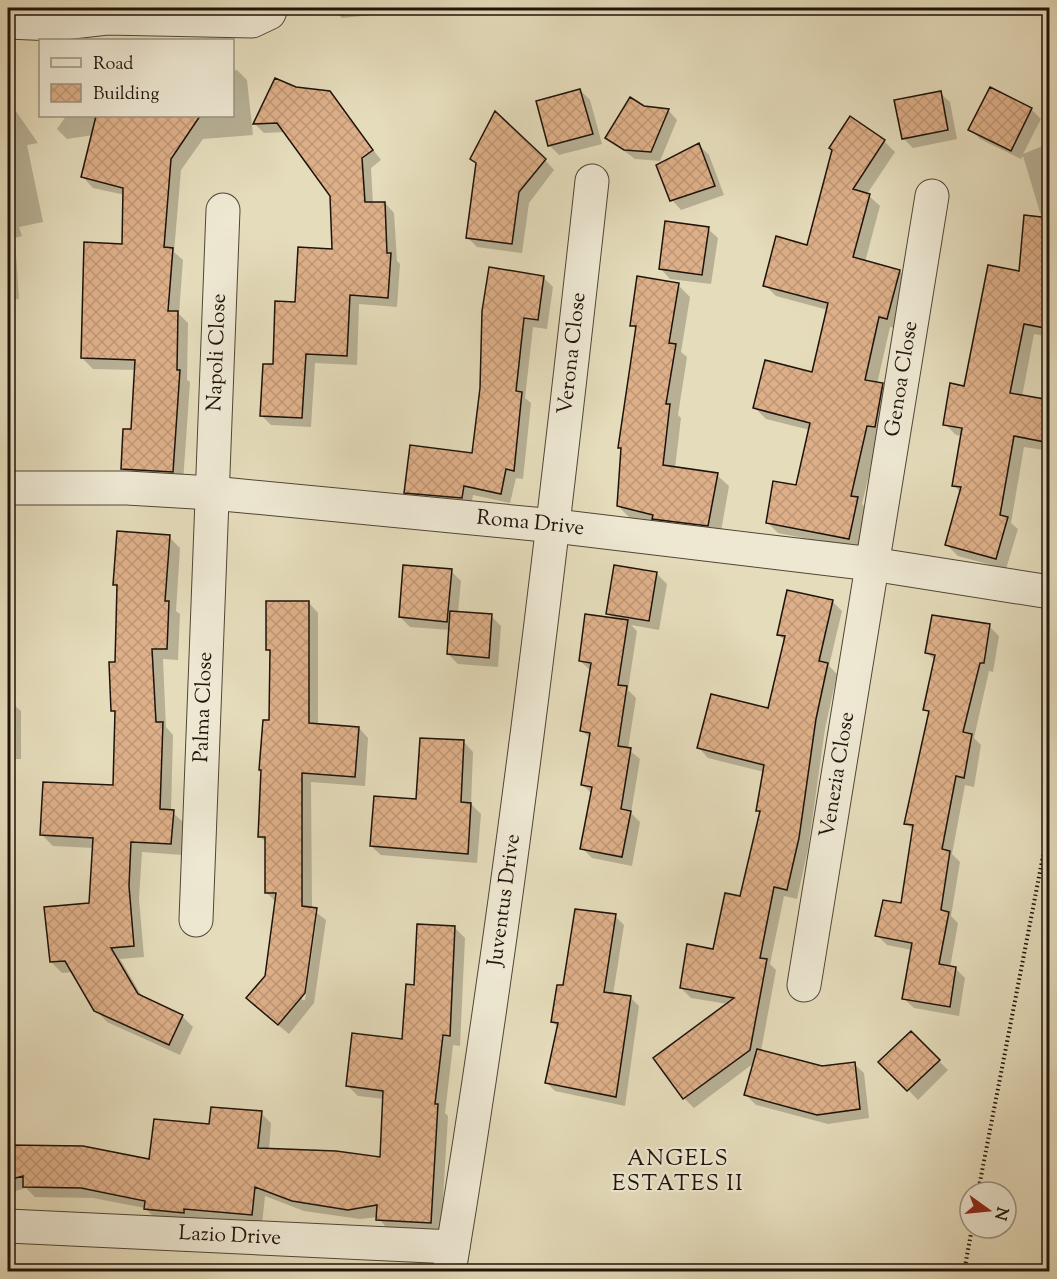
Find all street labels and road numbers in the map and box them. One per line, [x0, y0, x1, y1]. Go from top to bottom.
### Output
street label: Verona Close [551, 291, 595, 416]
street label: Napoli Close [200, 293, 235, 412]
street label: Genoa Close [878, 319, 927, 439]
street label: Roma Drive [475, 504, 586, 544]
street label: Palma Close [187, 651, 221, 763]
street label: Venezia Close [813, 710, 863, 840]
street label: Juventus Drive [481, 832, 529, 969]
street label: Lazio Drive [178, 1219, 282, 1254]

